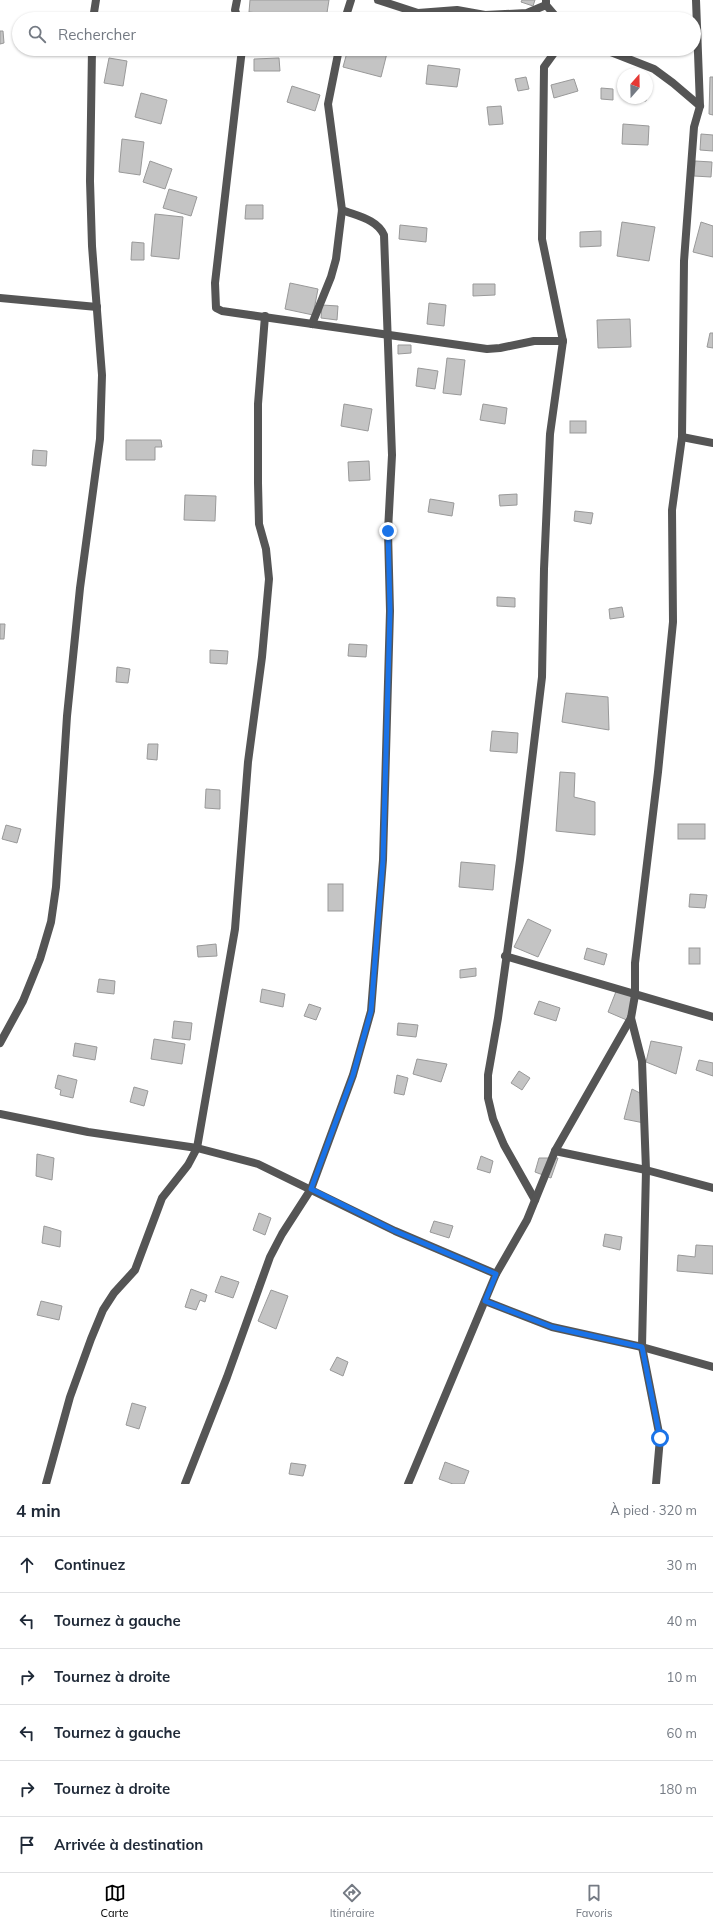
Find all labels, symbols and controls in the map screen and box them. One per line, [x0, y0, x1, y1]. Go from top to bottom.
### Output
search box [12, 12, 701, 56]
icon: search [26, 23, 48, 45]
text: Rechercher [58, 25, 136, 44]
north arrow [617, 68, 653, 104]
route end [379, 522, 397, 540]
route start [651, 1429, 669, 1447]
text: 4 min [16, 1500, 61, 1521]
text: À pied · 320 m [610, 1502, 697, 1518]
icon: ahead [16, 1554, 38, 1576]
text: Continuez [54, 1555, 125, 1574]
text: 30 m [667, 1557, 697, 1573]
icon: left [16, 1610, 38, 1632]
text: Tournez à gauche [54, 1611, 181, 1630]
text: 40 m [667, 1613, 697, 1629]
icon: right [16, 1666, 38, 1688]
text: Tournez à droite [54, 1667, 170, 1686]
text: 10 m [667, 1669, 697, 1685]
icon: left [16, 1722, 38, 1744]
text: Tournez à gauche [54, 1723, 181, 1742]
text: 60 m [667, 1725, 697, 1741]
icon: right [16, 1778, 38, 1800]
text: Tournez à droite [54, 1779, 170, 1798]
text: 180 m [659, 1781, 697, 1797]
icon: arrive [16, 1834, 38, 1856]
text: Arrivée à destination [54, 1835, 203, 1854]
tab: Carte [101, 1882, 129, 1920]
tab: Itinéraire [330, 1882, 375, 1920]
tab: Favoris [576, 1882, 612, 1920]

